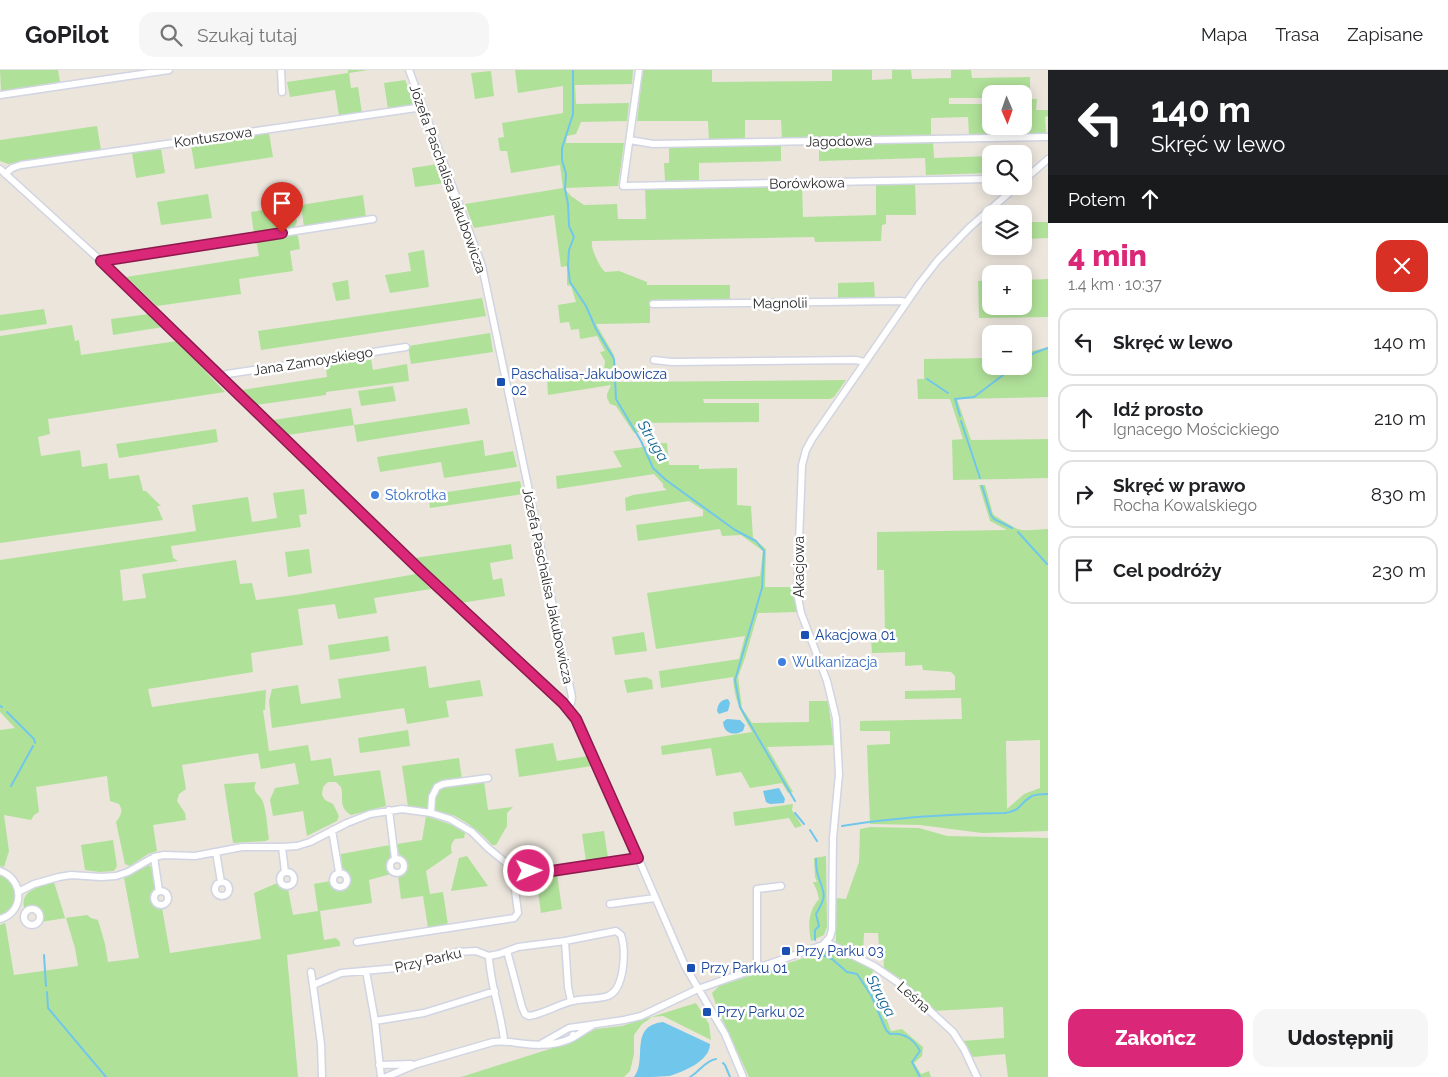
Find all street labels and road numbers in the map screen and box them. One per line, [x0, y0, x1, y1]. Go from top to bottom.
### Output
street label: Józefa Paschalisa Jakubowicza [406, 82, 490, 276]
street label: Kontuszowa [173, 124, 253, 150]
street label: Jagodowa [805, 132, 873, 150]
street label: Borówkowa [769, 174, 845, 192]
street label: Magnolii [752, 295, 808, 311]
street label: Jana Zamoyskiego [252, 344, 374, 378]
street label: Józefa Paschalisa Jakubowicza [519, 487, 577, 685]
street label: Akacjowa [791, 536, 807, 598]
street label: Przy Parku [393, 945, 463, 975]
street label: Leśna [894, 978, 934, 1016]

